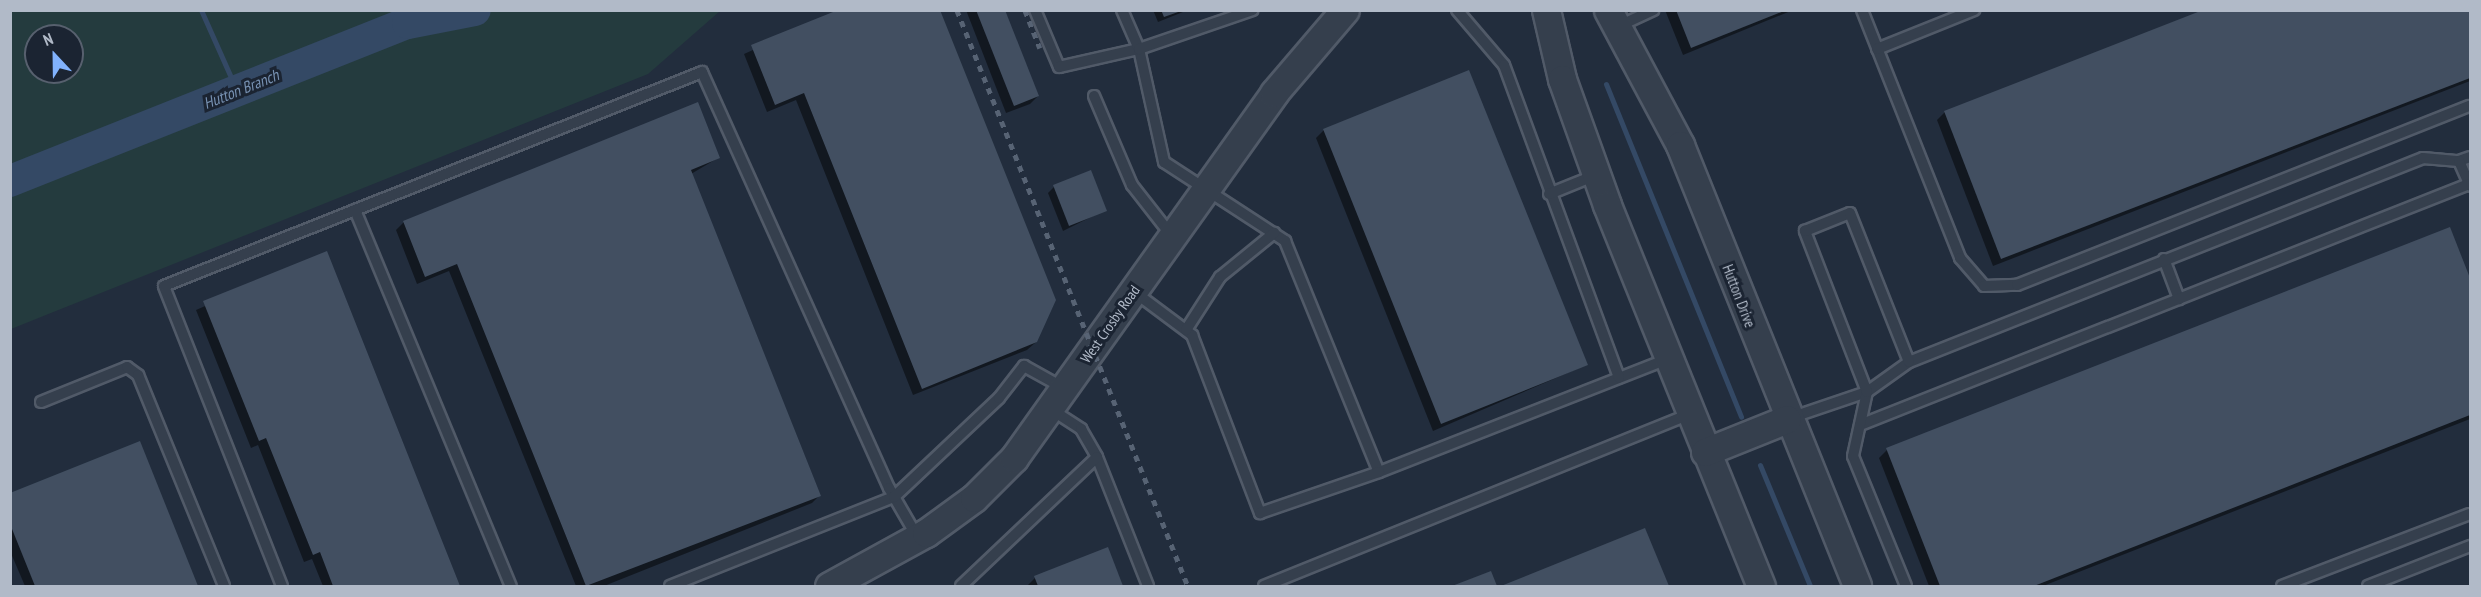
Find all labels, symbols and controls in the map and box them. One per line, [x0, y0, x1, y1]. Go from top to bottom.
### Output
north arrow [24, 24, 84, 84]
text: N [40, 28, 56, 50]
water label: Hutton Branch [201, 65, 281, 113]
street label: Hutton Drive [1719, 262, 1759, 330]
street label: West Crosby Road [1076, 281, 1144, 367]

